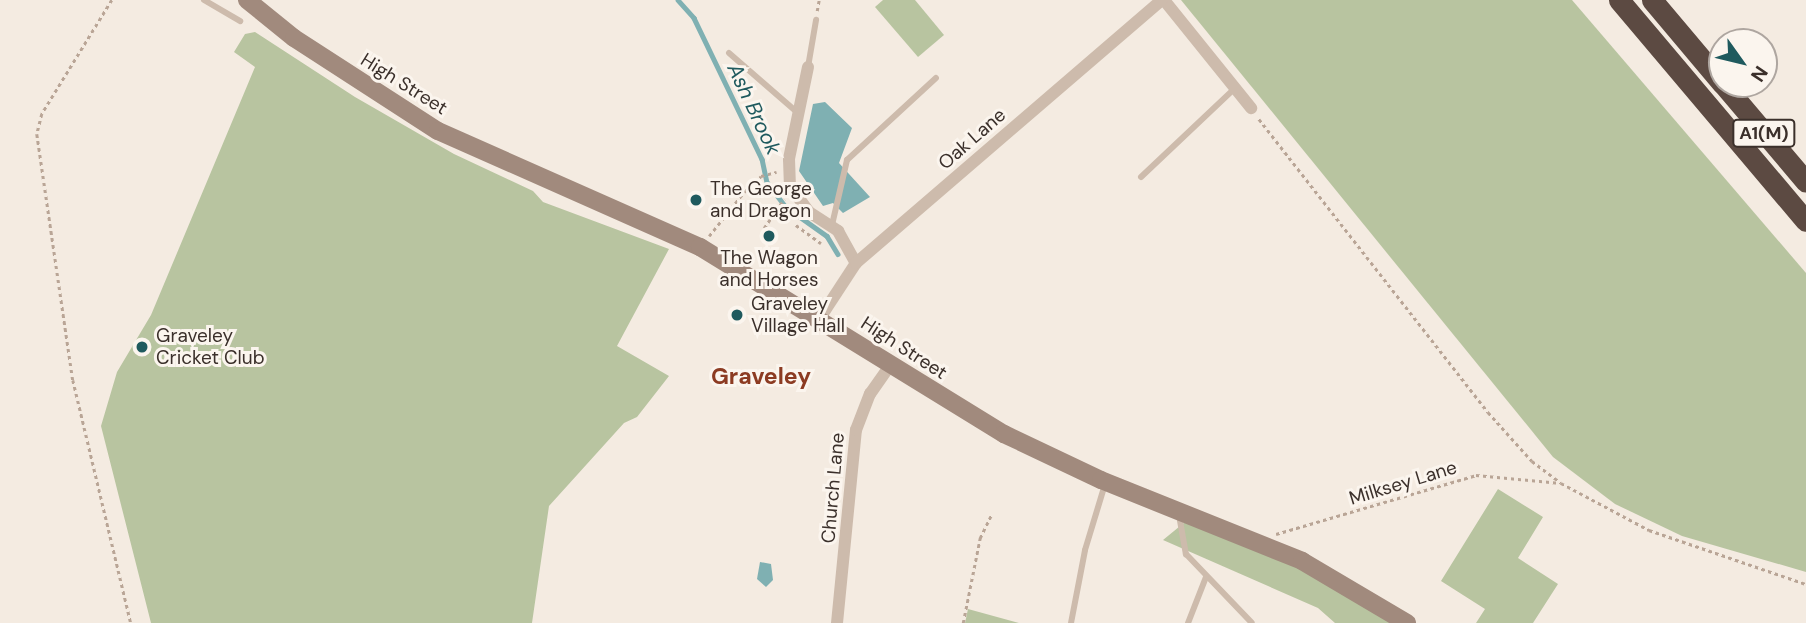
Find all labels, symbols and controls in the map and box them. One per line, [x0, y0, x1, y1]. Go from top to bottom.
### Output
north arrow [1708, 28, 1778, 98]
street label: High Street [356, 48, 452, 120]
water label: Ash Brook [722, 59, 786, 159]
text: N [1745, 61, 1773, 87]
street label: Oak Lane [934, 104, 1010, 174]
road number: A1(M) [1731, 118, 1797, 148]
place label: The George and Dragon [710, 178, 812, 222]
marker: The George and Dragon [688, 192, 704, 208]
marker: The Wagon and Horses [761, 228, 777, 244]
place label: The Wagon and Horses [719, 247, 819, 291]
place label: Graveley Village Hall [751, 293, 845, 337]
marker: Graveley Village Hall [729, 307, 745, 323]
street label: High Street [857, 312, 951, 384]
place label: Graveley Cricket Club [156, 325, 265, 369]
marker: Graveley Cricket Club [134, 339, 150, 355]
district label: Graveley [711, 362, 811, 390]
street label: Church Lane [817, 432, 849, 544]
street label: Milksey Lane [1346, 456, 1460, 510]

